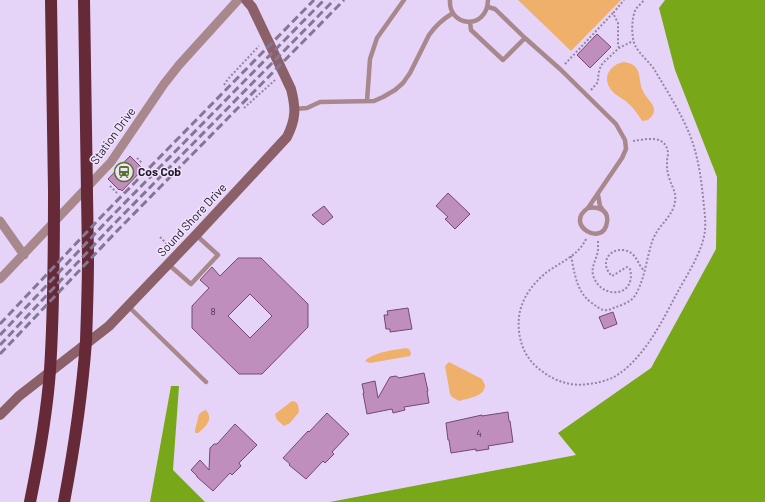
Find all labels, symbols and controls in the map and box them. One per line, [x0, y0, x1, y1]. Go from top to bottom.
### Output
street label: Station Drive [87, 104, 138, 167]
station icon: Cos Cob [113, 161, 135, 183]
place label: Cos Cob [138, 164, 181, 178]
street label: Sound Shore Drive [154, 180, 229, 259]
house number: 8 [210, 305, 216, 317]
house number: 4 [476, 427, 482, 439]

